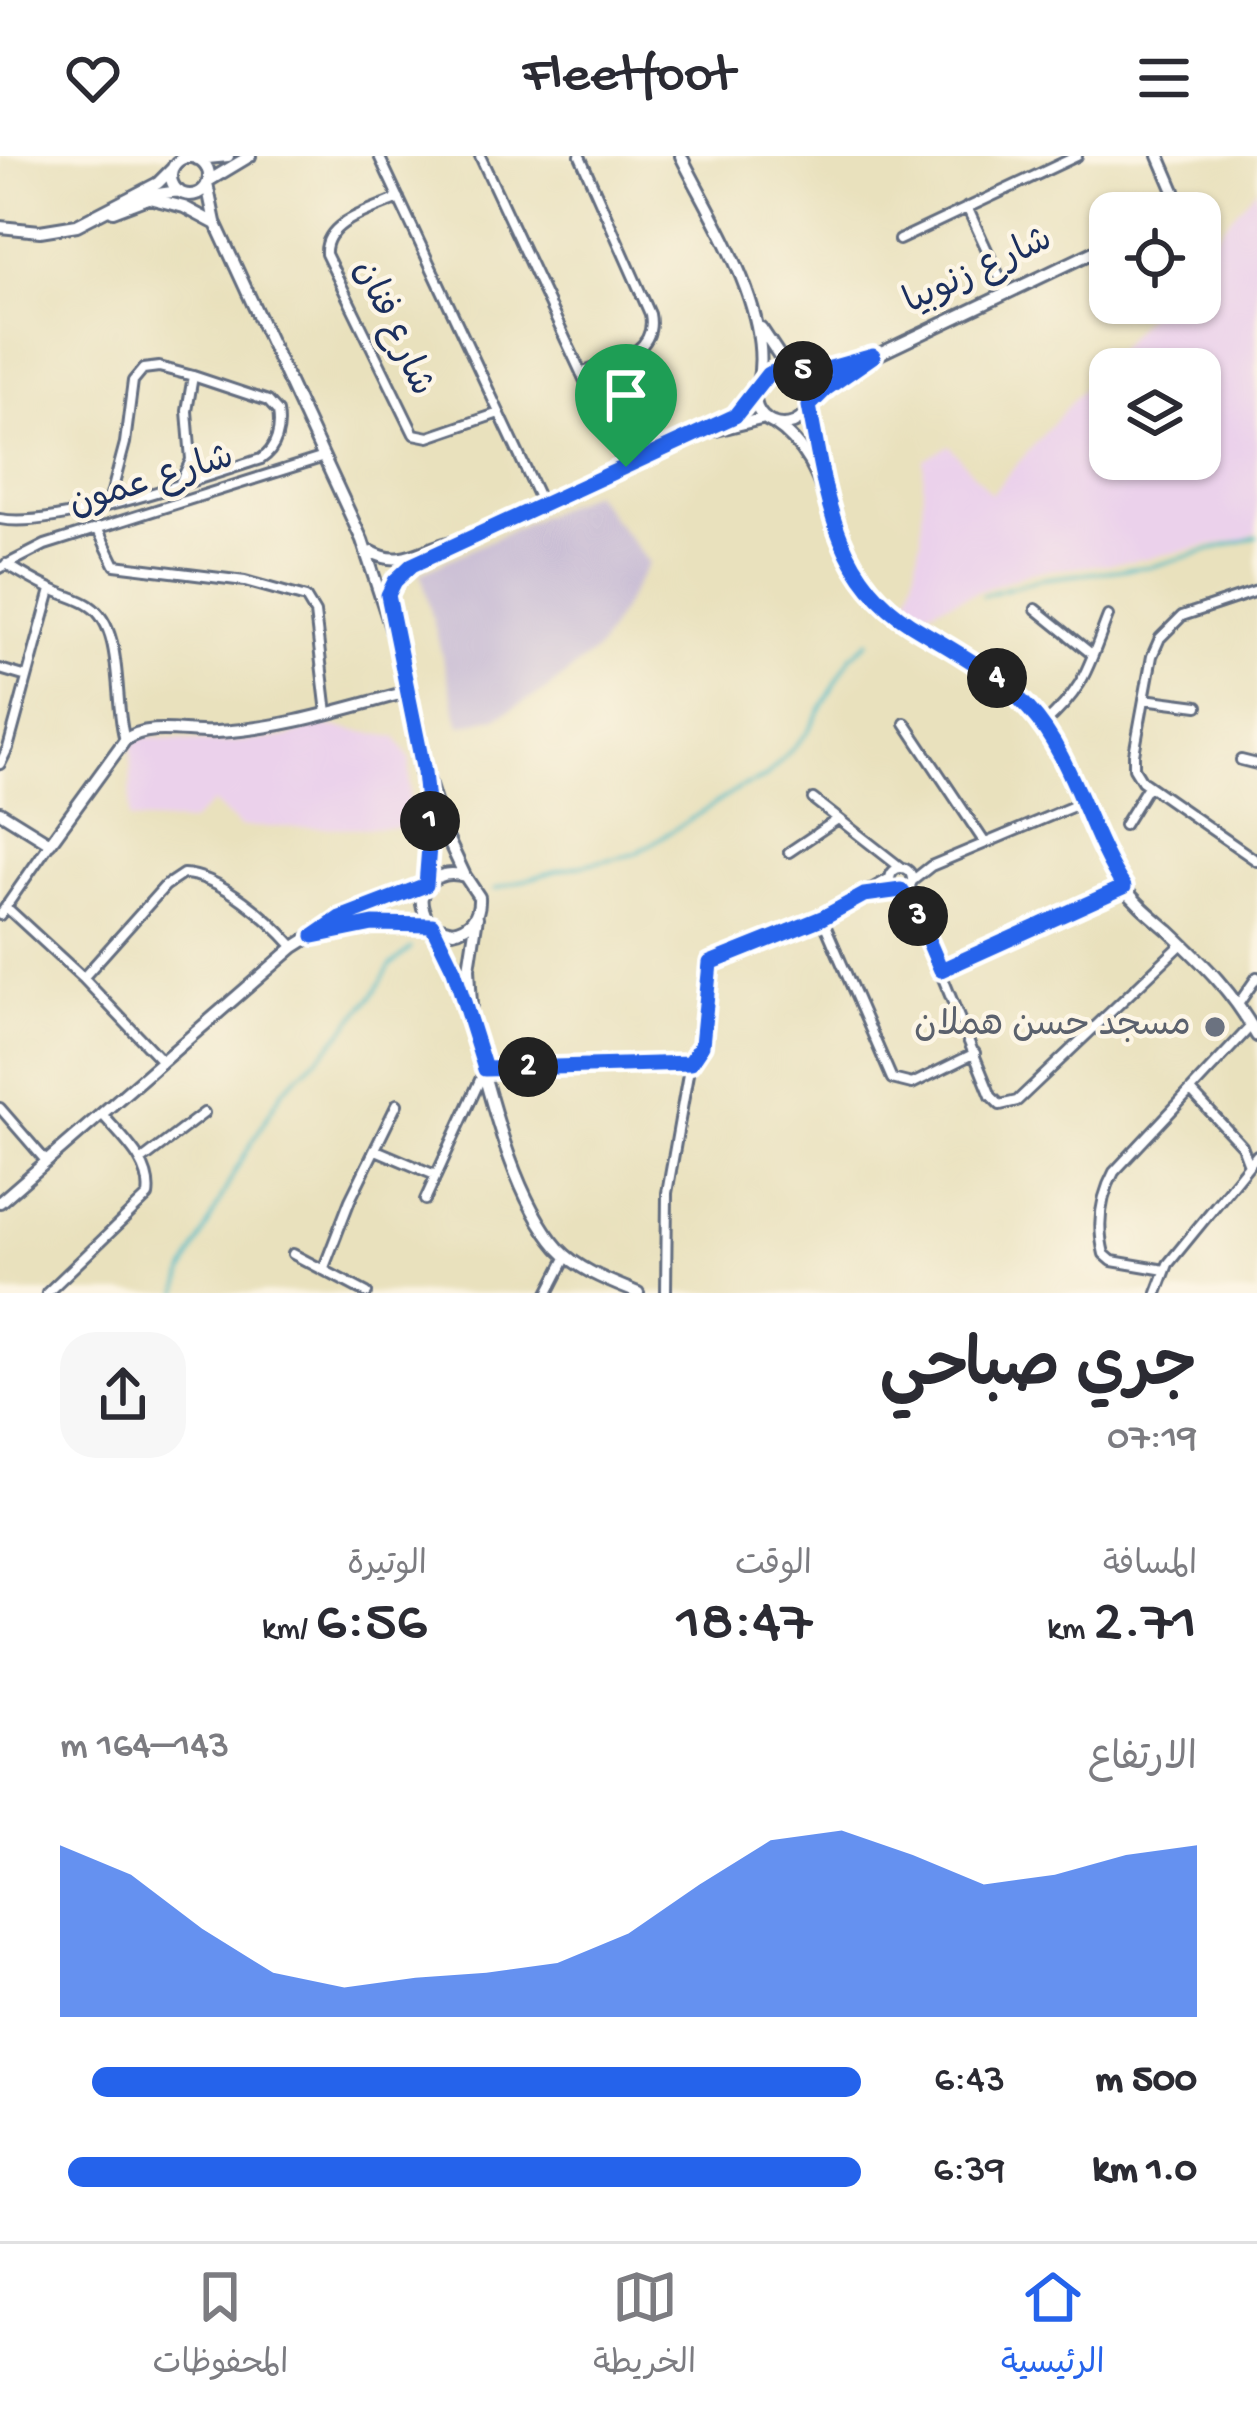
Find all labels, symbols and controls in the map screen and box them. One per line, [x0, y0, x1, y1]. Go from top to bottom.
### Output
icon: heart [60, 45, 126, 111]
icon: menu [1131, 45, 1197, 111]
text: Fleetfoot [523, 46, 734, 110]
map controls [1089, 192, 1221, 480]
button: locate [1089, 192, 1221, 324]
street label: شارع زنوبيا [898, 220, 1060, 326]
street label: شارع فنان [341, 254, 441, 404]
pin: 5 [773, 341, 833, 401]
pin [575, 344, 677, 467]
button: layers [1089, 348, 1221, 480]
text: 5 [794, 352, 812, 390]
icon: arrive [593, 362, 659, 428]
street label: شارع عمون [65, 438, 239, 528]
pin: 4 [967, 648, 1027, 708]
text: 4 [989, 659, 1005, 697]
pin: 1 [400, 791, 460, 851]
text: 1 [423, 802, 437, 840]
pin: 3 [888, 886, 948, 946]
text: 3 [909, 897, 927, 935]
place label: مسجد حسن هملان [914, 1006, 1191, 1049]
marker: مسجد حسن هملان [1202, 1014, 1228, 1040]
pin: 2 [498, 1037, 558, 1097]
text: 2 [520, 1048, 536, 1086]
button: share [60, 1332, 186, 1458]
text: جري صباحي [880, 1333, 1197, 1411]
text: 07:19 [1107, 1417, 1197, 1463]
text: الوتيرة [347, 1548, 427, 1586]
text: الوقت [735, 1548, 812, 1586]
text: المسافة [1103, 1548, 1197, 1586]
text: 6:56 [316, 1591, 427, 1661]
text: 18:47 [676, 1591, 812, 1661]
text: 2.71 [1093, 1591, 1197, 1661]
text: /km [262, 1612, 316, 1650]
text: km [1047, 1612, 1093, 1650]
text: 143–164 m [60, 1725, 229, 1771]
text: الارتفاع [1088, 1738, 1197, 1784]
text: 6:43 [934, 2059, 1005, 2105]
text: 500 m [1095, 2059, 1197, 2105]
text: 6:39 [933, 2149, 1005, 2195]
text: 1.0 km [1093, 2149, 1197, 2195]
tab: المحفوظات [152, 2264, 288, 2390]
tab: الخريطة [593, 2264, 696, 2390]
tab: الرئيسية [1001, 2264, 1105, 2390]

